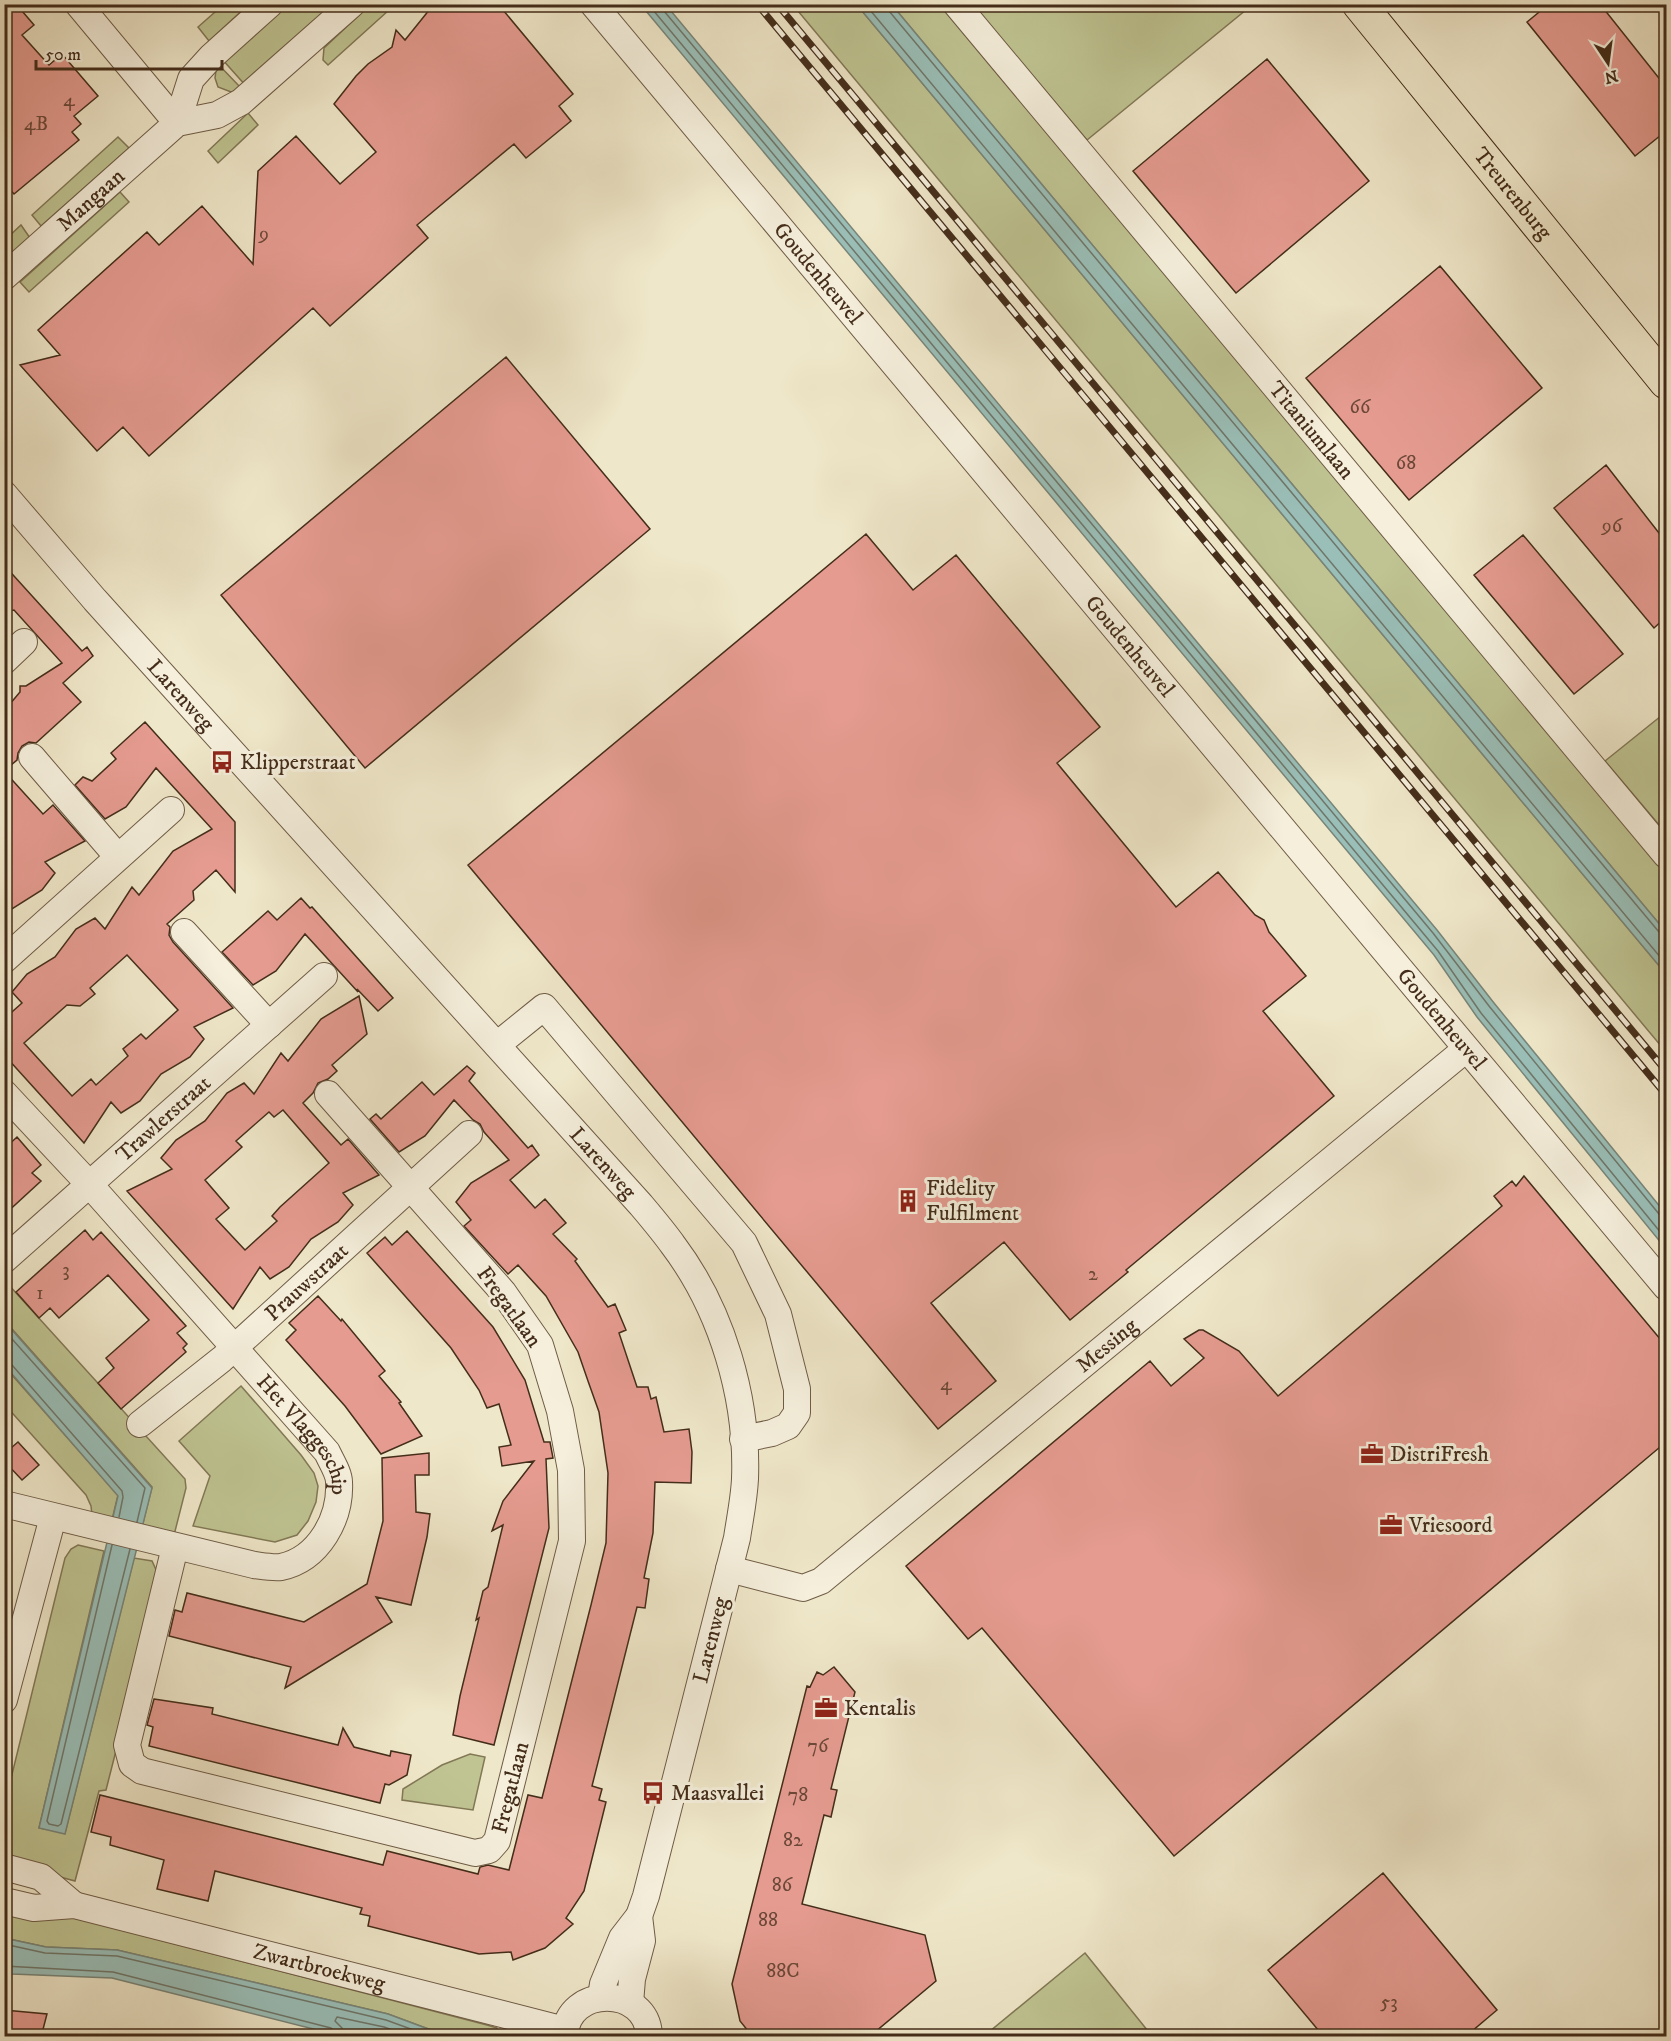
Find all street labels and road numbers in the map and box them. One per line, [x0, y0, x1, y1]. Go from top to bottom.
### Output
street label: Treurenburg [1467, 142, 1558, 245]
street label: Mangaan [51, 162, 131, 237]
street label: Goudenheuvel [768, 217, 869, 330]
street label: Titaniumlaan [1263, 376, 1361, 485]
street label: Goudenheuvel [1080, 590, 1181, 703]
street label: Larenweg [142, 654, 221, 737]
street label: Goudenheuvel [1391, 962, 1492, 1076]
street label: Trawlerstraat [110, 1069, 216, 1168]
street label: Larenweg [564, 1121, 643, 1205]
street label: Prauwstraat [259, 1237, 354, 1327]
street label: Fregatlaan [471, 1261, 548, 1353]
street label: Messing [1070, 1312, 1143, 1379]
street label: Het Vlaggeschip [251, 1369, 353, 1495]
street label: Larenweg [687, 1594, 735, 1686]
street label: Fregatlaan [486, 1738, 535, 1836]
street label: Zwartbroekweg [250, 1938, 388, 1997]

